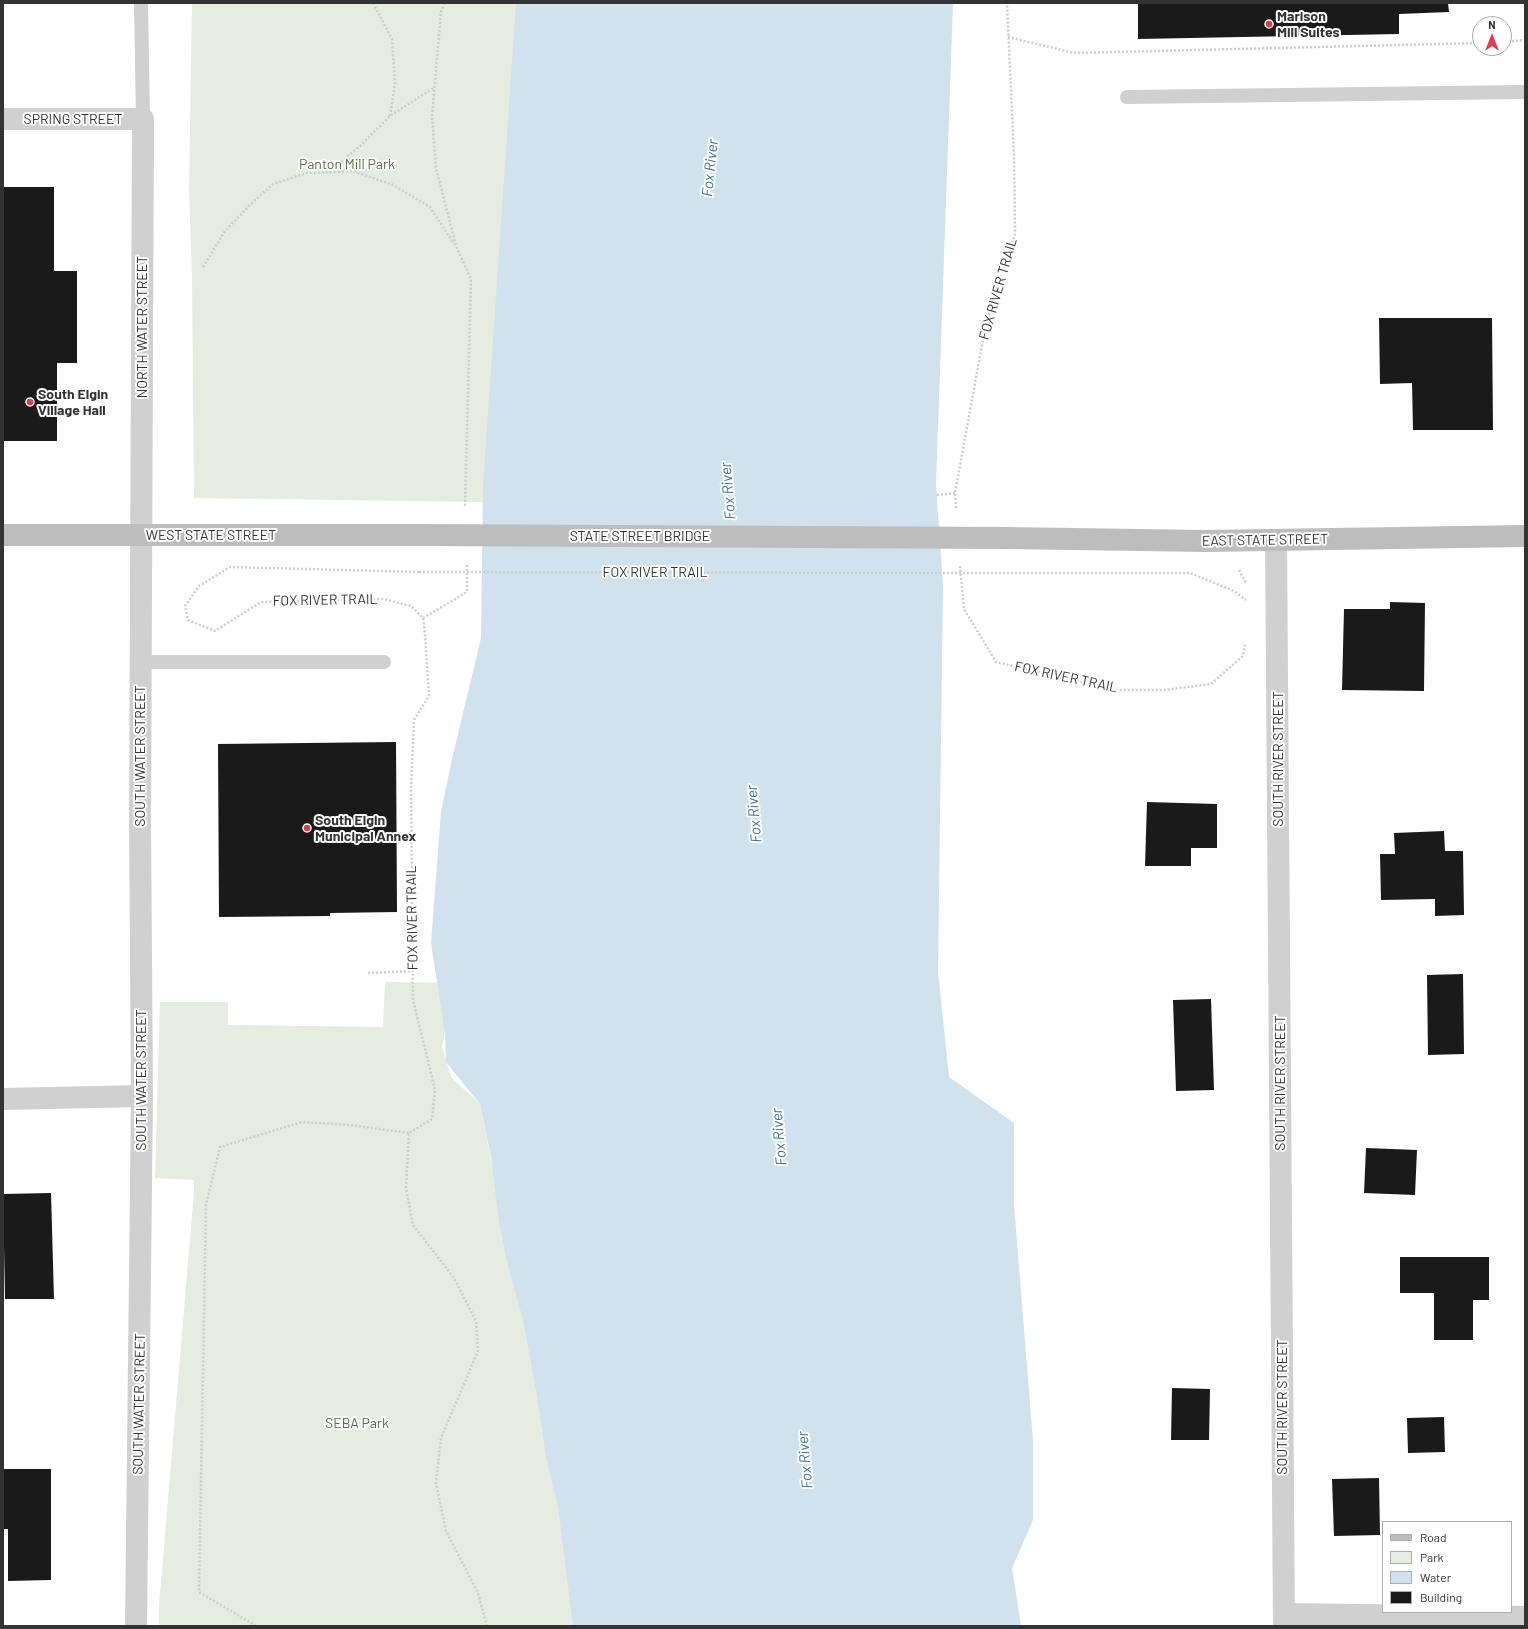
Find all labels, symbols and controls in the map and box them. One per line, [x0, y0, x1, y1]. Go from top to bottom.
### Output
place label: Marison Mill Suites [1277, 8, 1340, 40]
north arrow [1472, 16, 1512, 56]
text: N [1488, 18, 1496, 31]
marker: Marison Mill Suites [1264, 19, 1274, 29]
street label: SPRING STREET [24, 111, 122, 127]
water label: Fox River [698, 138, 722, 198]
park label: Panton Mill Park [299, 156, 395, 172]
street label: FOX RIVER TRAIL [975, 236, 1021, 342]
street label: NORTH WATER STREET [134, 256, 150, 398]
place label: South Elgin Village Hall [38, 386, 108, 418]
marker: South Elgin Village Hall [25, 397, 35, 407]
water label: Fox River [717, 462, 739, 520]
street label: WEST STATE STREET [146, 527, 276, 543]
street label: STATE STREET BRIDGE [570, 528, 710, 544]
street label: EAST STATE STREET [1202, 530, 1328, 550]
street label: FOX RIVER TRAIL [603, 564, 707, 580]
street label: FOX RIVER TRAIL [272, 591, 378, 609]
street label: FOX RIVER TRAIL [1013, 658, 1119, 696]
street label: SOUTH WATER STREET [132, 685, 148, 827]
street label: SOUTH RIVER STREET [1270, 691, 1286, 827]
water label: Fox River [743, 785, 765, 843]
place label: South Elgin Municipal Annex [315, 812, 416, 844]
marker: South Elgin Municipal Annex [302, 823, 312, 833]
street label: FOX RIVER TRAIL [403, 865, 421, 971]
street label: SOUTH WATER STREET [133, 1009, 149, 1151]
street label: SOUTH RIVER STREET [1272, 1015, 1288, 1151]
water label: Fox River [768, 1108, 790, 1166]
street label: SOUTH WATER STREET [129, 1333, 149, 1475]
street label: SOUTH RIVER STREET [1274, 1339, 1290, 1475]
park label: SEBA Park [325, 1415, 389, 1431]
water label: Fox River [794, 1431, 816, 1489]
legend [1382, 1521, 1512, 1613]
text: Road [1420, 1530, 1447, 1544]
text: Park [1420, 1550, 1444, 1564]
text: Water [1420, 1570, 1451, 1584]
text: Building [1420, 1590, 1462, 1604]

